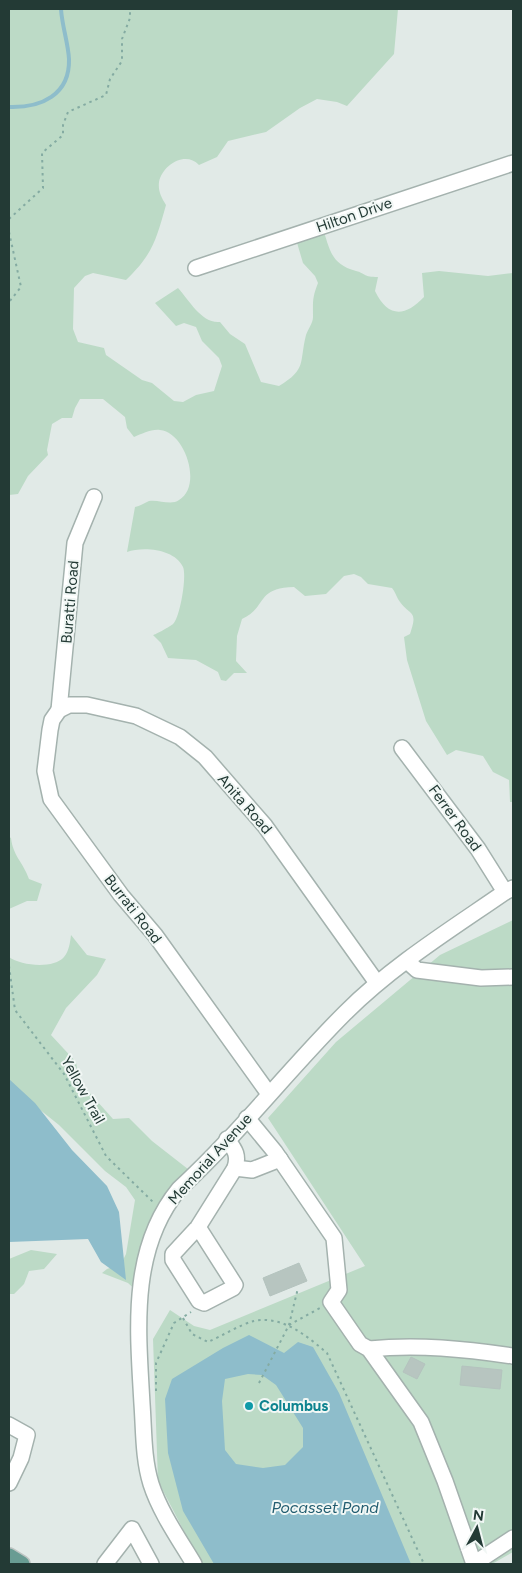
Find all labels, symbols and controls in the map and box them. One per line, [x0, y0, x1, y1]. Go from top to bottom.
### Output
street label: Hilton Drive [314, 194, 394, 236]
street label: Buratti Road [57, 560, 83, 644]
street label: Anita Road [214, 770, 276, 838]
street label: Ferrer Road [425, 781, 485, 855]
street label: Burrati Road [100, 871, 166, 947]
street label: Yellow Trail [57, 1053, 109, 1127]
street label: Memorial Avenue [164, 1110, 256, 1208]
place label: Columbus [259, 1397, 328, 1415]
marker: Columbus [243, 1400, 255, 1412]
water label: Pocasset Pond [271, 1498, 379, 1517]
north arrow [452, 1503, 502, 1553]
text: N [472, 1506, 485, 1525]

